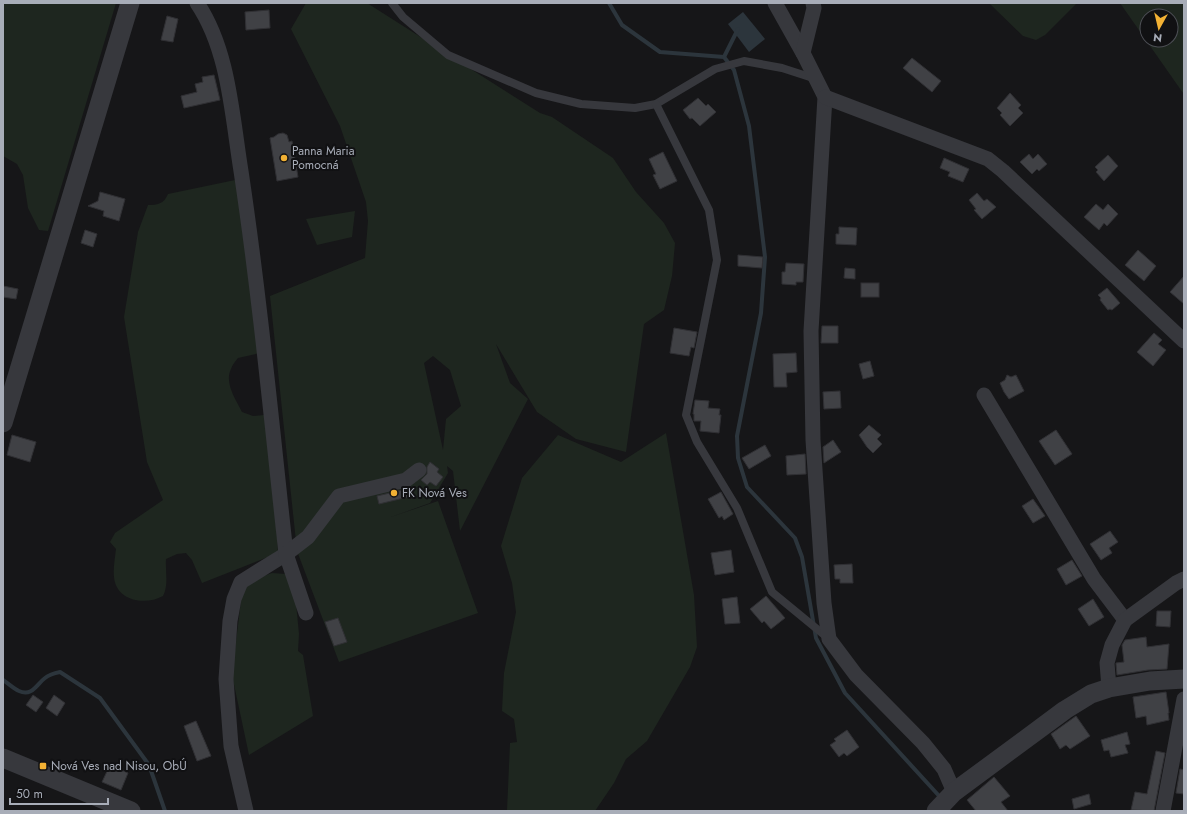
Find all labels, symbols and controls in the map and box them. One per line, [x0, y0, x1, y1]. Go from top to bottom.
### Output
north arrow [1139, 8, 1179, 48]
text: N [1152, 29, 1163, 46]
place label: Panna Maria Pomocná [292, 142, 355, 174]
marker: Panna Maria Pomocná [279, 153, 289, 163]
place label: FK Nová Ves [402, 484, 467, 502]
marker: FK Nová Ves [389, 488, 399, 498]
place label: Nová Ves nad Nisou, ObÚ [51, 757, 187, 775]
marker: Nová Ves nad Nisou, ObÚ [38, 761, 48, 771]
scale bar [10, 780, 108, 806]
text: 50 m [16, 785, 43, 803]

